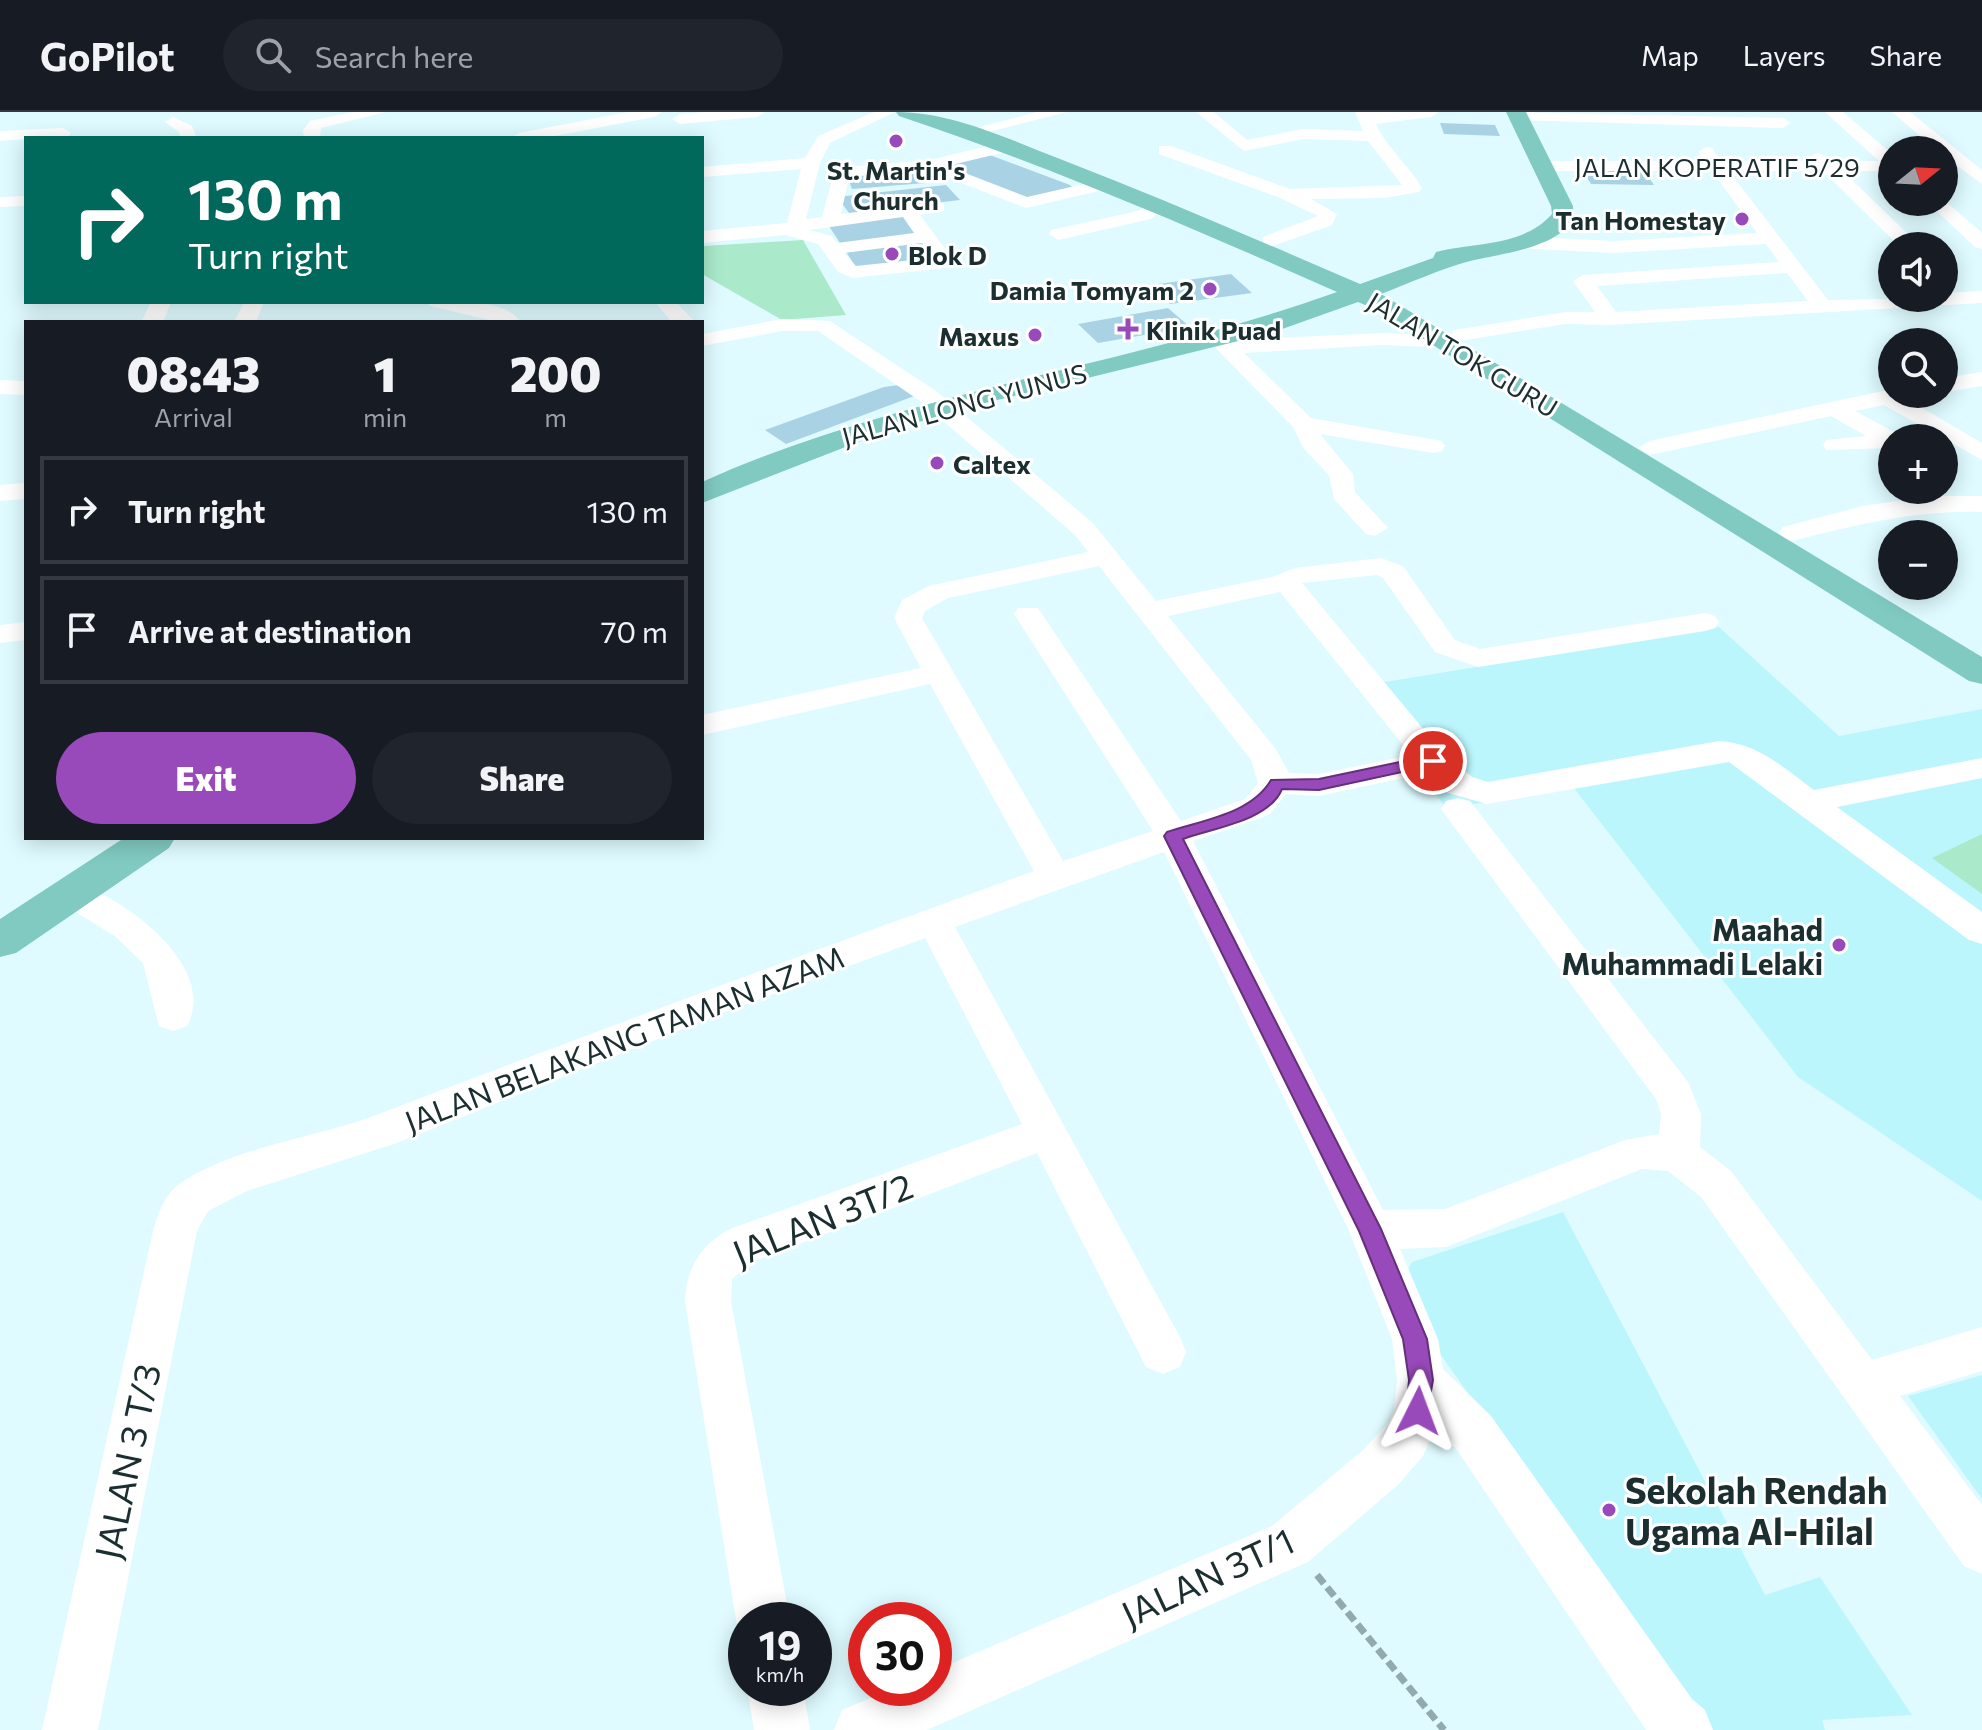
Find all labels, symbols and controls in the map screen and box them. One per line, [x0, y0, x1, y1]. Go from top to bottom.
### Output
search box [223, 19, 783, 91]
text: GoPilot [40, 32, 175, 79]
icon: search [251, 33, 295, 77]
text: Search here [315, 37, 473, 74]
text: Map [1641, 38, 1699, 72]
text: Layers [1743, 38, 1825, 72]
text: Share [1869, 38, 1942, 72]
marker: St. Martin's Church [887, 132, 905, 150]
north arrow [1878, 136, 1958, 216]
map controls [1878, 136, 1958, 600]
street label: JALAN KOPERATIF 5/29 [1574, 151, 1860, 182]
place label: St. Martin's Church [827, 154, 965, 215]
text: 130 m [188, 163, 343, 232]
icon: right [56, 168, 160, 272]
place label: Tan Homestay [1555, 204, 1726, 235]
marker: Tan Homestay [1733, 210, 1751, 228]
text: Turn right [188, 232, 349, 276]
button: sound [1878, 232, 1958, 312]
place label: Blok D [908, 239, 987, 270]
marker: Blok D [883, 245, 901, 263]
place label: Damia Tomyam 2 [990, 274, 1194, 305]
marker: Damia Tomyam 2 [1201, 280, 1219, 298]
street label: JALAN TOK GURU [1362, 285, 1564, 423]
place label: Klinik Puad [1146, 314, 1281, 345]
marker: Klinik Puad [1117, 318, 1139, 340]
place label: Maxus [939, 320, 1019, 351]
marker: Maxus [1026, 326, 1044, 344]
button: search [1878, 328, 1958, 408]
text: 08:43 [127, 343, 260, 402]
text: 1 [374, 343, 396, 402]
text: 200 [510, 343, 601, 402]
street label: JALAN LONG YUNUS [838, 356, 1090, 452]
text: Arrival [154, 401, 233, 432]
text: min [363, 401, 407, 432]
text: m [544, 401, 567, 432]
button: + [1878, 424, 1958, 504]
place label: Caltex [953, 448, 1031, 479]
marker: Caltex [928, 454, 946, 472]
icon: right [60, 488, 104, 532]
text: Turn right [128, 492, 265, 529]
text: 130 m [587, 492, 668, 529]
button: − [1878, 520, 1958, 600]
icon: arrive [60, 608, 104, 652]
text: Arrive at destination [128, 612, 412, 649]
text: 70 m [601, 612, 668, 649]
pin [1399, 727, 1467, 795]
button: Exit [56, 732, 356, 824]
button: Share [372, 732, 672, 824]
icon: arrive [1411, 739, 1455, 783]
place label: Maahad Muhammadi Lelaki [1561, 910, 1823, 981]
marker: Maahad Muhammadi Lelaki [1830, 936, 1848, 954]
street label: JALAN BELAKANG TAMAN AZAM [399, 937, 849, 1139]
street label: JALAN 3T/2 [726, 1162, 918, 1274]
street label: JALAN 3 T/3 [84, 1359, 168, 1563]
position arrow [1376, 1369, 1460, 1453]
place label: Sekolah Rendah Ugama Al-Hilal [1625, 1467, 1888, 1552]
marker: Sekolah Rendah Ugama Al-Hilal [1600, 1501, 1618, 1519]
street label: JALAN 3T/1 [1114, 1517, 1300, 1635]
speed limit sign: 30 [848, 1602, 952, 1706]
text: 19 [759, 1619, 801, 1668]
text: km/h [756, 1662, 804, 1686]

